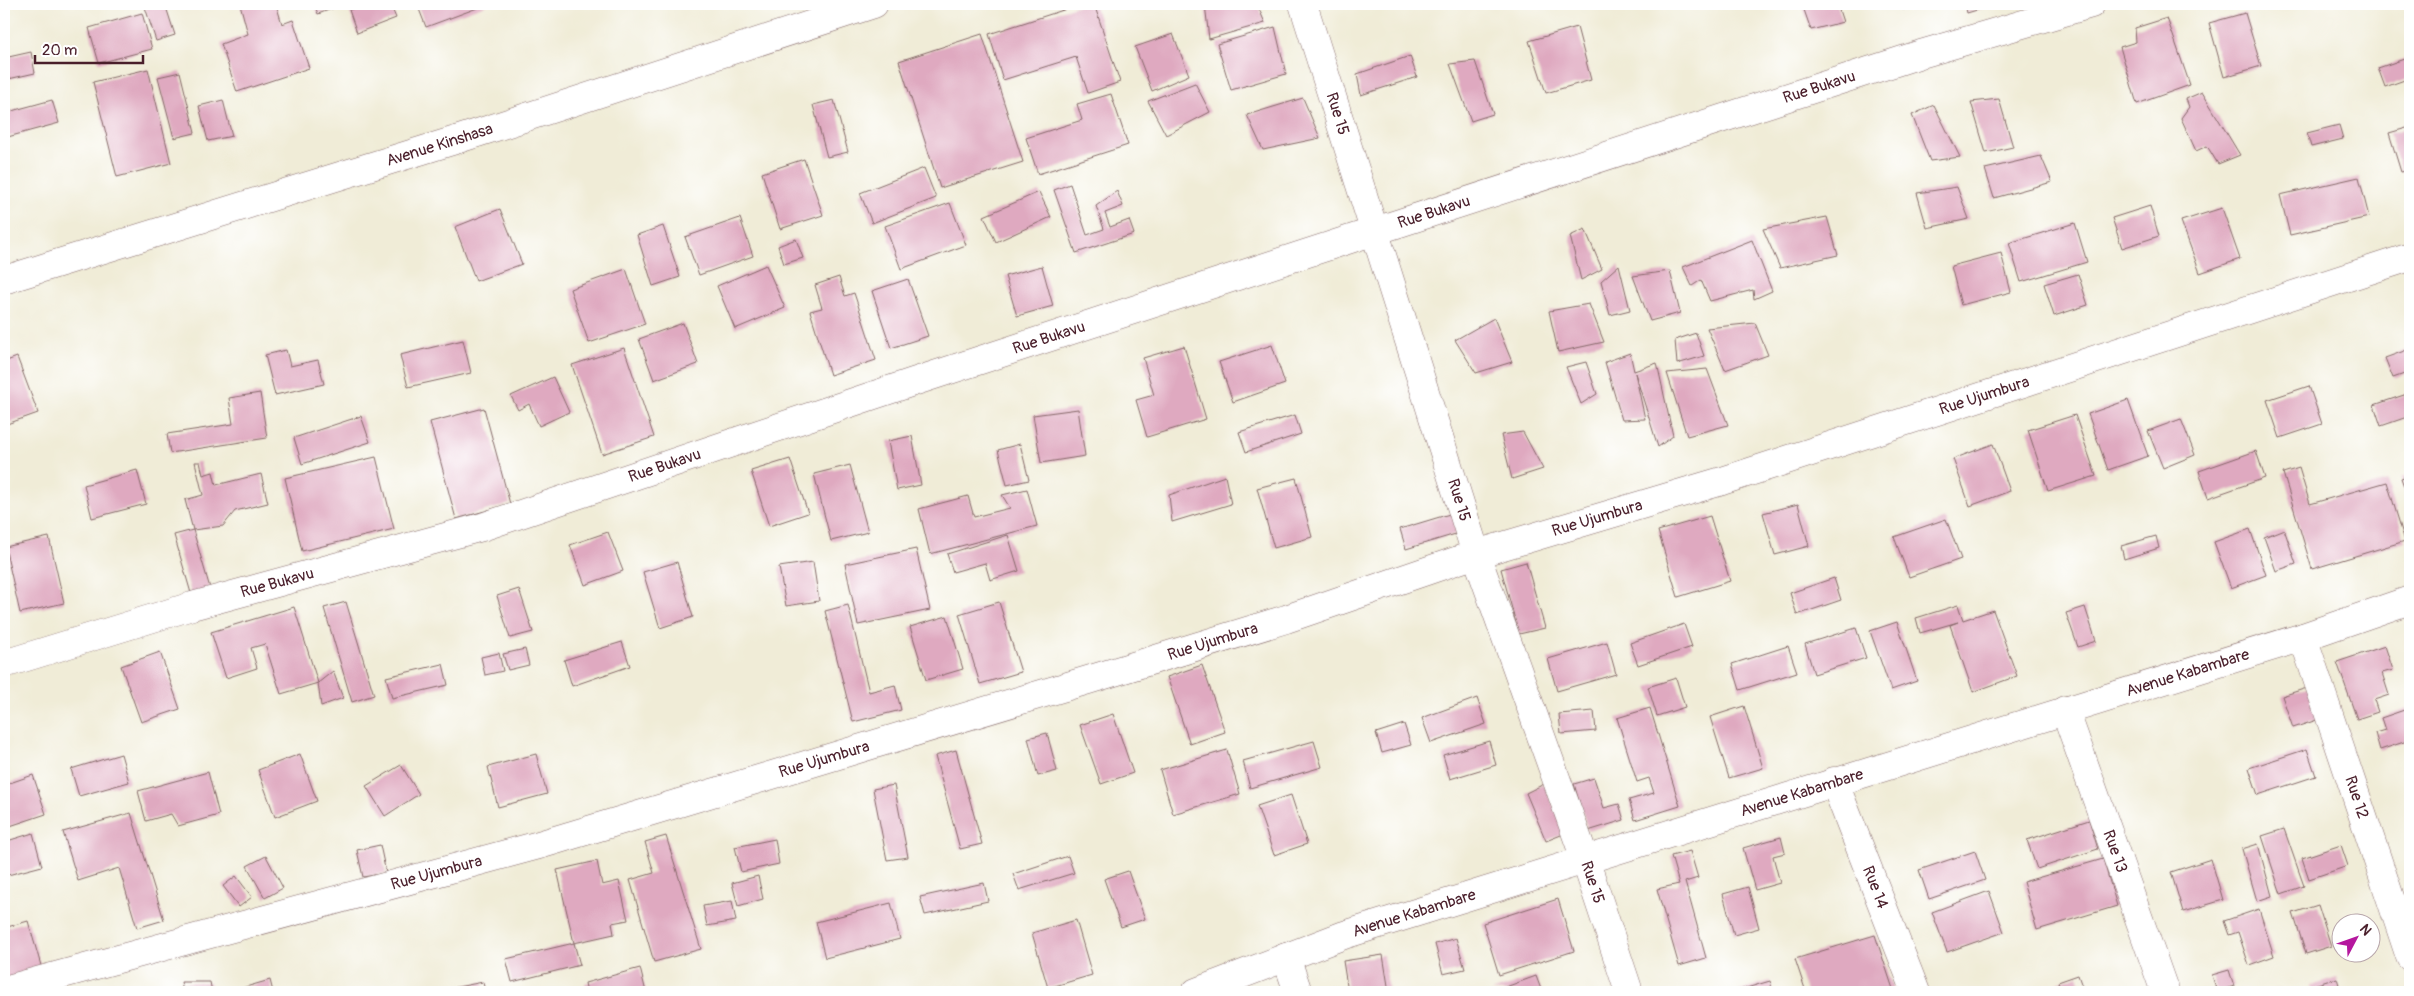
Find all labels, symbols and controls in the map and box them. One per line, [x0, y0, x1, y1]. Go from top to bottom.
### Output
scale bar [35, 32, 142, 64]
text: 20 m [42, 41, 77, 60]
street label: Rue Bukavu [1780, 66, 1858, 108]
street label: Rue 15 [1321, 90, 1354, 138]
street label: Avenue Kinshasa [384, 119, 495, 171]
street label: Rue Bukavu [1395, 191, 1473, 233]
street label: Rue Bukavu [1010, 316, 1088, 359]
street label: Rue Ujumbura [1937, 372, 2032, 420]
street label: Rue Bukavu [626, 444, 703, 487]
street label: Rue 15 [1443, 476, 1475, 524]
street label: Rue Ujumbura [1550, 495, 1645, 541]
street label: Rue Bukavu [238, 563, 316, 602]
street label: Rue Ujumbura [1165, 618, 1260, 665]
street label: Avenue Kabambare [2124, 644, 2252, 701]
street label: Rue Ujumbura [776, 736, 872, 782]
street label: Avenue Kabambare [1738, 764, 1866, 821]
street label: Rue 12 [2340, 773, 2373, 821]
street label: Rue 13 [2098, 827, 2132, 875]
street label: Rue Ujumbura [389, 851, 484, 895]
street label: Rue 15 [1576, 858, 1609, 906]
street label: Rue 14 [1858, 863, 1893, 912]
street label: Avenue Kabambare [1350, 885, 1478, 942]
north arrow [2332, 914, 2382, 964]
text: N [2356, 921, 2375, 939]

